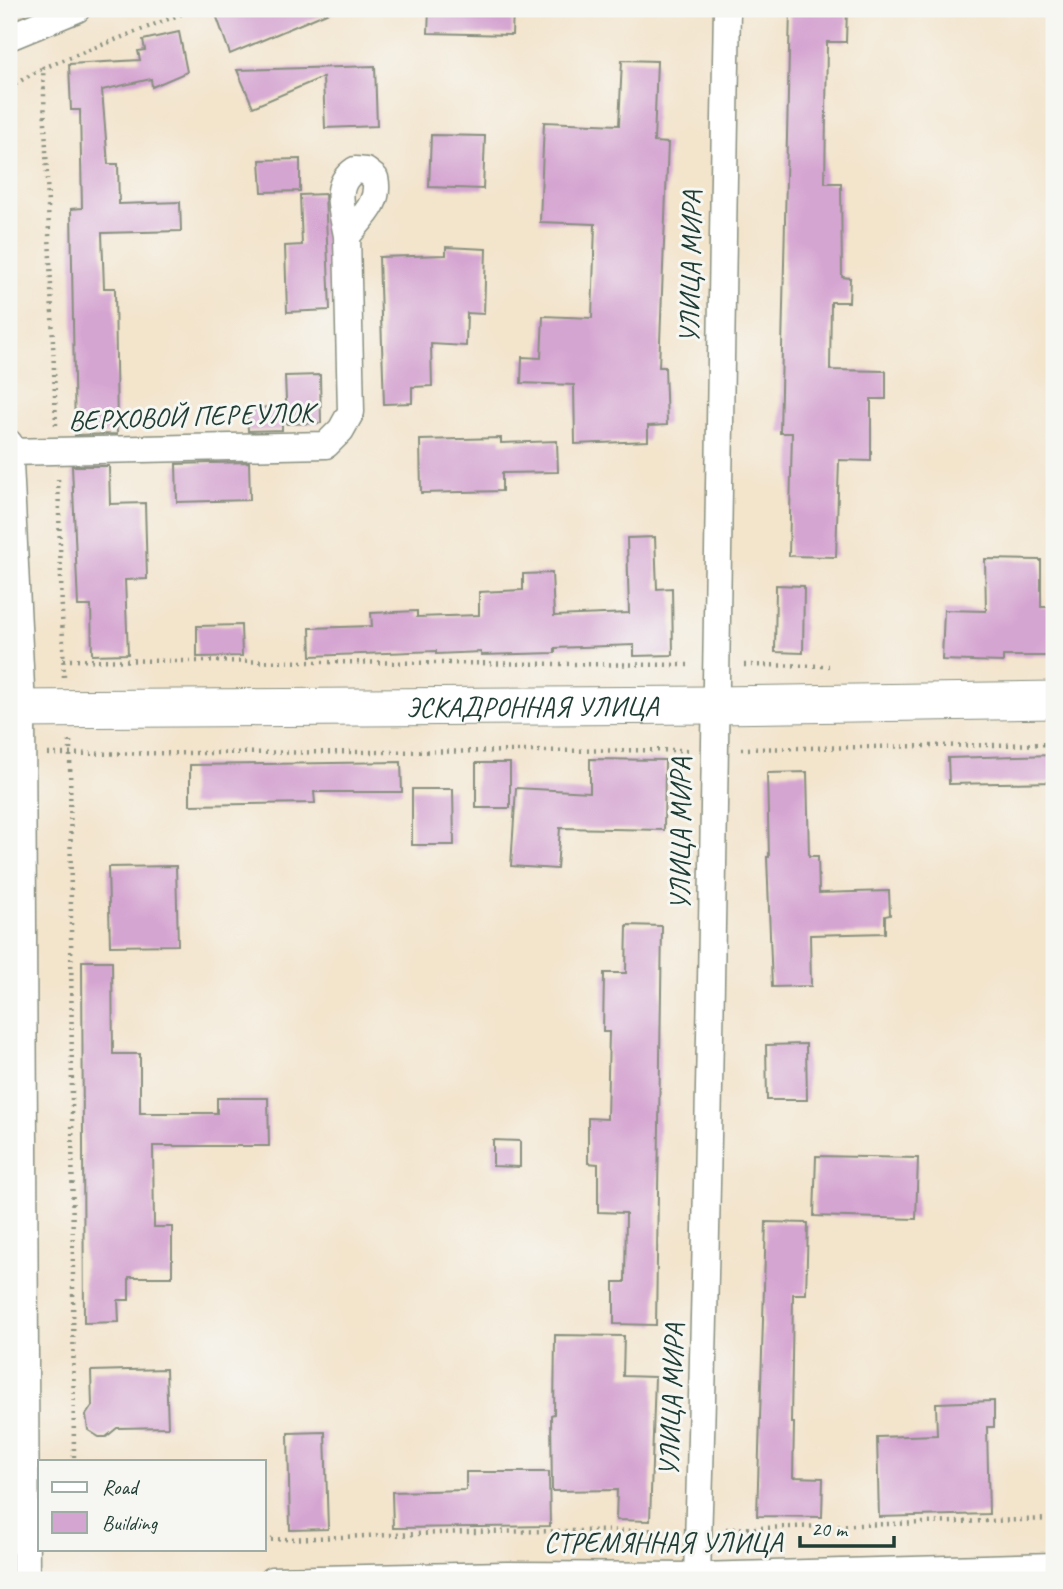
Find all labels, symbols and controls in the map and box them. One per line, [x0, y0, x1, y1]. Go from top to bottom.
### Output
street label: УЛИЦА МИРА [671, 189, 709, 344]
street label: ВЕРХОВОЙ ПЕРЕУЛОК [68, 394, 320, 438]
street label: ЭСКАДРОННАЯ УЛИЦА [406, 688, 660, 724]
street label: УЛИЦА МИРА [663, 757, 698, 910]
street label: УЛИЦА МИРА [651, 1322, 691, 1477]
legend [38, 1460, 266, 1550]
text: Road [102, 1474, 141, 1500]
scale bar [800, 1505, 895, 1549]
text: Building [102, 1510, 159, 1536]
text: 20 m [811, 1516, 849, 1542]
street label: СТРЕМЯННАЯ УЛИЦА [544, 1525, 784, 1560]

